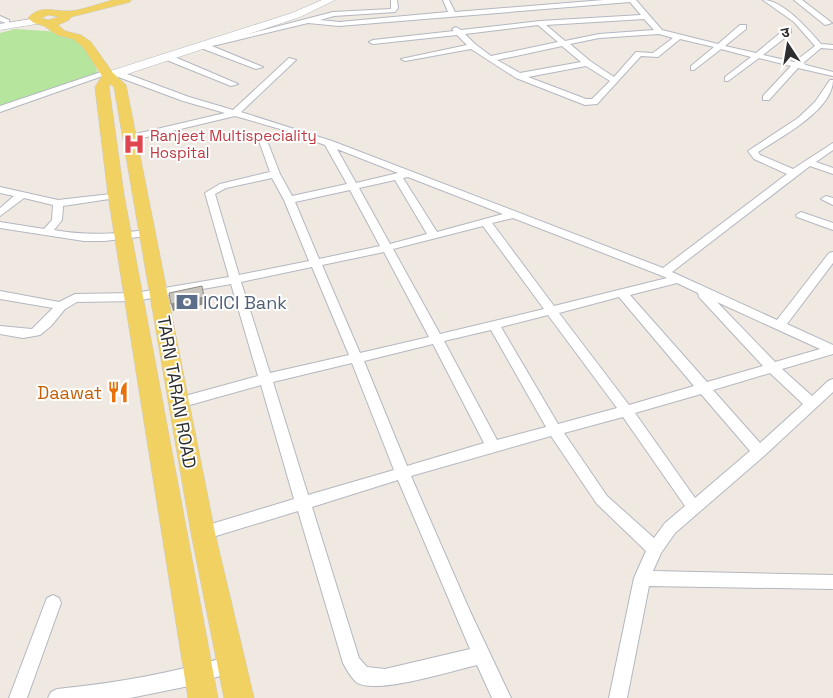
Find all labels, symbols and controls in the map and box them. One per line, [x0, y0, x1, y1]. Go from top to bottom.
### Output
north arrow [763, 20, 813, 70]
text: उ [779, 22, 792, 42]
place label: Ranjeet Multispeciality Hospital [150, 126, 317, 162]
hospital icon: Ranjeet Multispeciality Hospital [121, 131, 147, 157]
bank icon: ICICI Bank [174, 289, 200, 315]
place label: ICICI Bank [203, 291, 287, 314]
street label: TARN TARAN ROAD [152, 314, 202, 470]
restaurant icon: Daawat [105, 379, 131, 405]
place label: Daawat [37, 381, 102, 404]

